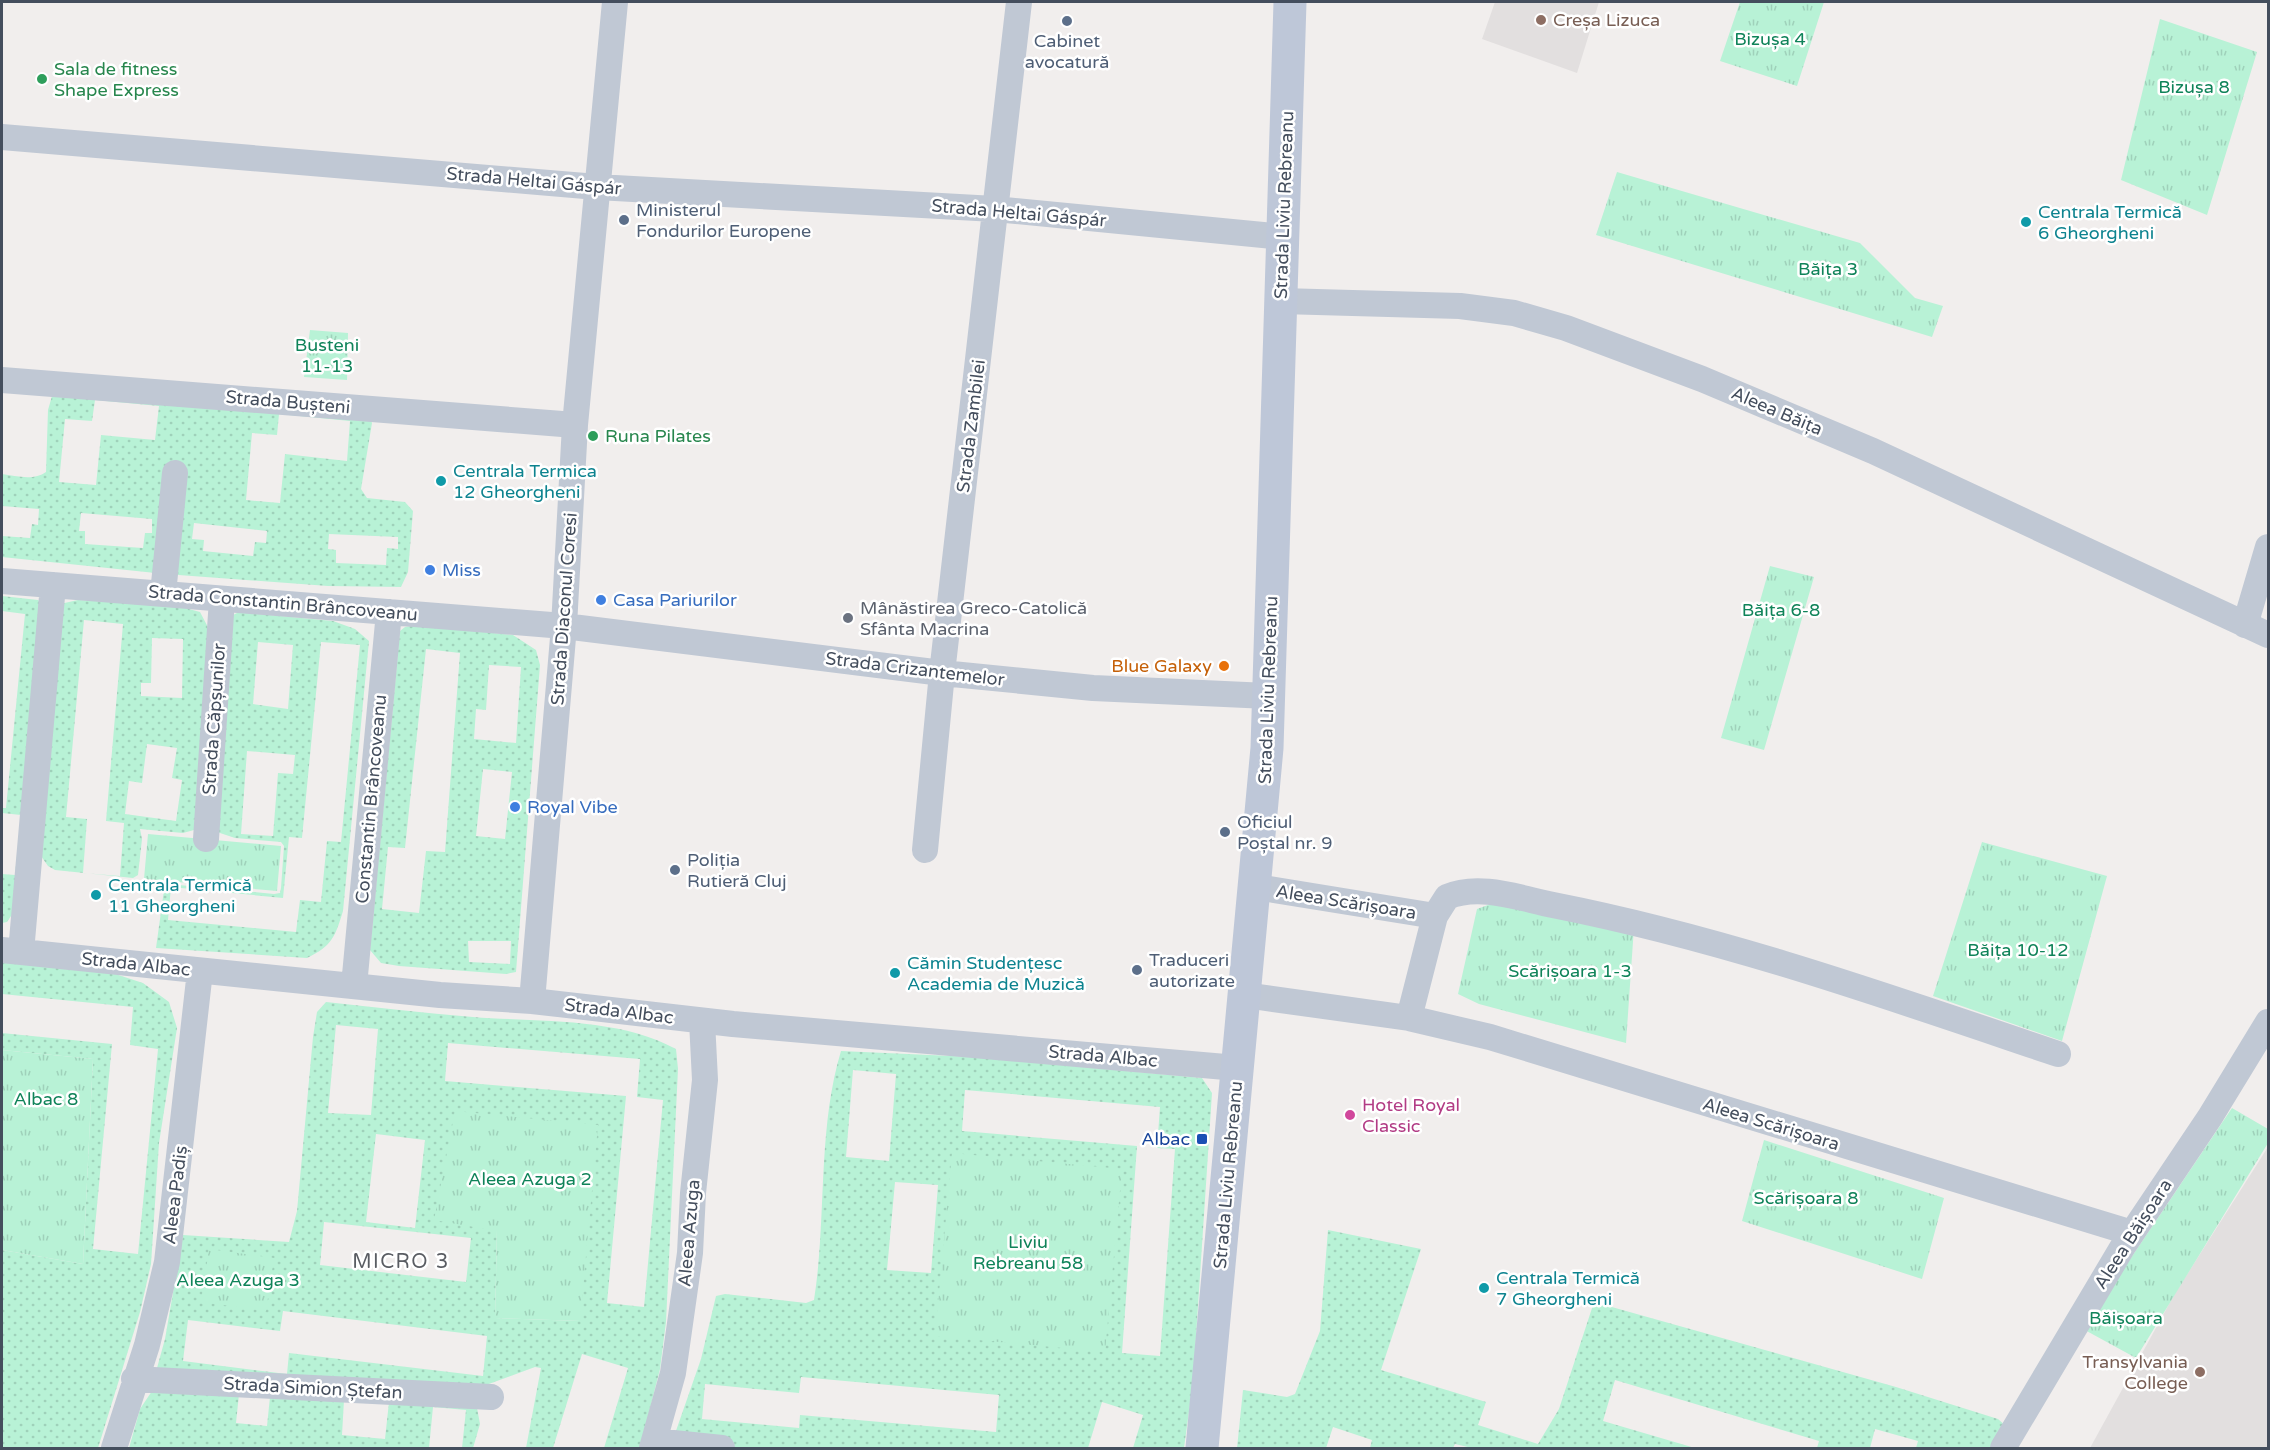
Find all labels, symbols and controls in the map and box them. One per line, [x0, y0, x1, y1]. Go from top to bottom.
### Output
place label: Creșa Lizuca [1553, 9, 1660, 31]
marker: Creșa Lizuca [1534, 13, 1548, 27]
marker: Cabinet avocatură [1060, 14, 1074, 28]
park label: Bizușa 4 [1734, 28, 1806, 50]
place label: Cabinet avocatură [1025, 30, 1109, 73]
place label: Sala de fitness Shape Express [54, 58, 179, 101]
marker: Sala de fitness Shape Express [35, 72, 49, 86]
park label: Bizușa 8 [2158, 76, 2230, 98]
street label: Strada Liviu Rebreanu [1270, 110, 1298, 300]
street label: Strada Heltai Gáspár [446, 162, 623, 200]
street label: Strada Heltai Gáspár [931, 194, 1108, 232]
place label: Ministerul Fondurilor Europene [636, 199, 811, 242]
place label: Centrala Termică 6 Gheorgheni [2038, 201, 2182, 244]
marker: Ministerul Fondurilor Europene [617, 213, 631, 227]
marker: Centrala Termică 6 Gheorgheni [2019, 215, 2033, 229]
park label: Băița 3 [1798, 258, 1858, 280]
park label: Busteni 11-13 [295, 334, 359, 377]
street label: Strada Zambilei [952, 358, 990, 494]
street label: Aleea Băița [1728, 382, 1826, 440]
street label: Strada Bușteni [225, 386, 351, 418]
place label: Runa Pilates [605, 425, 711, 447]
marker: Runa Pilates [586, 429, 600, 443]
place label: Centrala Termica 12 Gheorgheni [453, 460, 597, 503]
marker: Centrala Termica 12 Gheorgheni [434, 474, 448, 488]
street label: Strada Diaconul Coresi [546, 512, 582, 706]
place label: Miss [442, 559, 481, 581]
marker: Miss [423, 563, 437, 577]
street label: Strada Constantin Brâncoveanu [147, 580, 419, 626]
place label: Casa Pariurilor [613, 589, 737, 611]
marker: Casa Pariurilor [594, 593, 608, 607]
street label: Strada Liviu Rebreanu [1254, 595, 1282, 785]
place label: Mânăstirea Greco-Catolică Sfânta Macrina [860, 597, 1087, 640]
park label: Băița 6-8 [1742, 599, 1820, 621]
marker: Mânăstirea Greco-Catolică Sfânta Macrina [841, 611, 855, 625]
street label: Strada Căpșunilor [198, 642, 230, 796]
street label: Strada Crizantemelor [824, 647, 1006, 691]
place label: Blue Galaxy [1111, 655, 1212, 677]
marker: Blue Galaxy [1217, 659, 1231, 673]
street label: Constantin Brâncoveanu [351, 694, 391, 904]
place label: Royal Vibe [527, 796, 618, 818]
marker: Royal Vibe [508, 800, 522, 814]
place label: Oficiul Poștal nr. 9 [1237, 811, 1333, 854]
marker: Oficiul Poștal nr. 9 [1218, 825, 1232, 839]
place label: Poliția Rutieră Cluj [687, 849, 787, 892]
marker: Poliția Rutieră Cluj [668, 863, 682, 877]
place label: Centrala Termică 11 Gheorgheni [108, 874, 252, 917]
street label: Aleea Scărișoara [1274, 880, 1418, 924]
marker: Centrala Termică 11 Gheorgheni [89, 888, 103, 902]
park label: Băița 10-12 [1967, 939, 2069, 961]
street label: Strada Albac [80, 947, 192, 981]
place label: Traduceri autorizate [1149, 949, 1235, 992]
place label: Cămin Studențesc Academia de Muzică [907, 952, 1085, 995]
park label: Scărișoara 1-3 [1508, 960, 1632, 982]
marker: Traduceri autorizate [1130, 963, 1144, 977]
marker: Cămin Studențesc Academia de Muzică [888, 966, 902, 980]
street label: Strada Albac [563, 993, 675, 1029]
street label: Strada Albac [1047, 1040, 1159, 1072]
street label: Strada Liviu Rebreanu [1209, 1080, 1247, 1270]
park label: Albac 8 [14, 1088, 78, 1110]
street label: Aleea Scărișoara [1700, 1093, 1842, 1155]
place label: Hotel Royal Classic [1362, 1094, 1460, 1137]
marker: Hotel Royal Classic [1343, 1108, 1357, 1122]
place label: Albac [1141, 1128, 1190, 1150]
marker: Albac [1195, 1132, 1209, 1146]
street label: Aleea Padiș [158, 1144, 192, 1246]
park label: Aleea Azuga 2 [468, 1168, 592, 1190]
street label: Aleea Băișoara [2089, 1175, 2177, 1293]
street label: Aleea Azuga [673, 1178, 705, 1288]
park label: Scărișoara 8 [1754, 1187, 1858, 1209]
park label: Liviu Rebreanu 58 [973, 1231, 1083, 1274]
district label: MICRO 3 [352, 1250, 450, 1274]
place label: Centrala Termică 7 Gheorgheni [1496, 1267, 1640, 1310]
park label: Aleea Azuga 3 [176, 1269, 300, 1291]
marker: Centrala Termică 7 Gheorgheni [1477, 1281, 1491, 1295]
park label: Băișoara [2089, 1307, 2163, 1329]
place label: Transylvania College [2082, 1351, 2188, 1394]
marker: Transylvania College [2193, 1365, 2207, 1379]
street label: Strada Simion Ștefan [223, 1372, 403, 1404]

